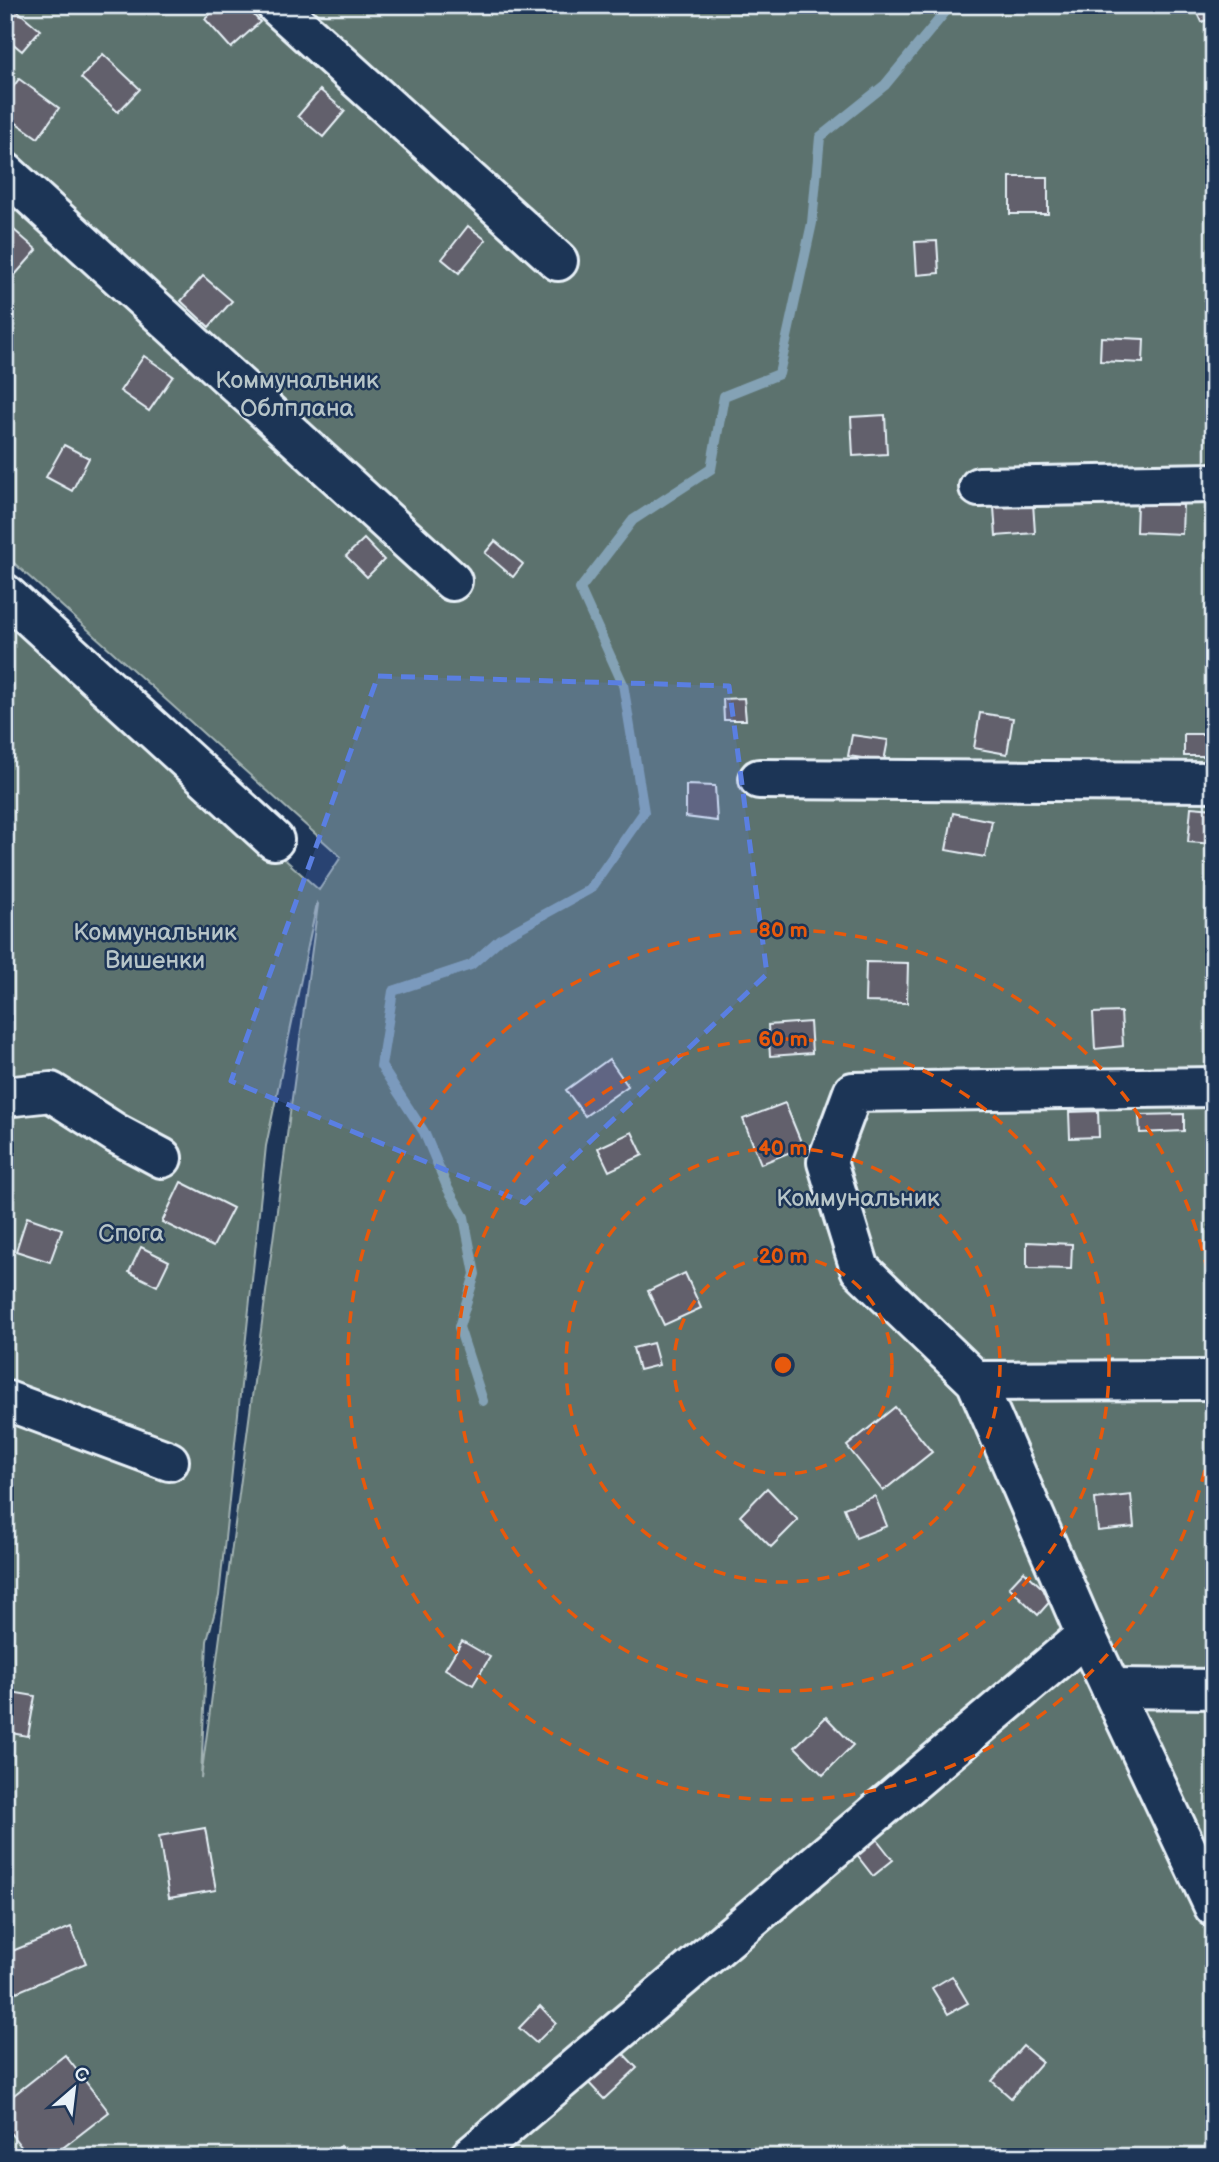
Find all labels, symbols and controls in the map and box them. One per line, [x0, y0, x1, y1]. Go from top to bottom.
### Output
park label: Коммунальник Облплана [215, 366, 379, 423]
park label: Коммунальник Вишенки [73, 918, 237, 975]
text: 80 m [758, 918, 808, 943]
text: 60 m [758, 1027, 808, 1052]
text: 40 m [758, 1136, 808, 1161]
park label: Коммунальник [776, 1184, 940, 1213]
park label: Спога [98, 1219, 164, 1248]
text: 20 m [759, 1244, 807, 1269]
centre of rings [771, 1353, 795, 1377]
north arrow [38, 2054, 108, 2124]
text: С [70, 2062, 93, 2089]

